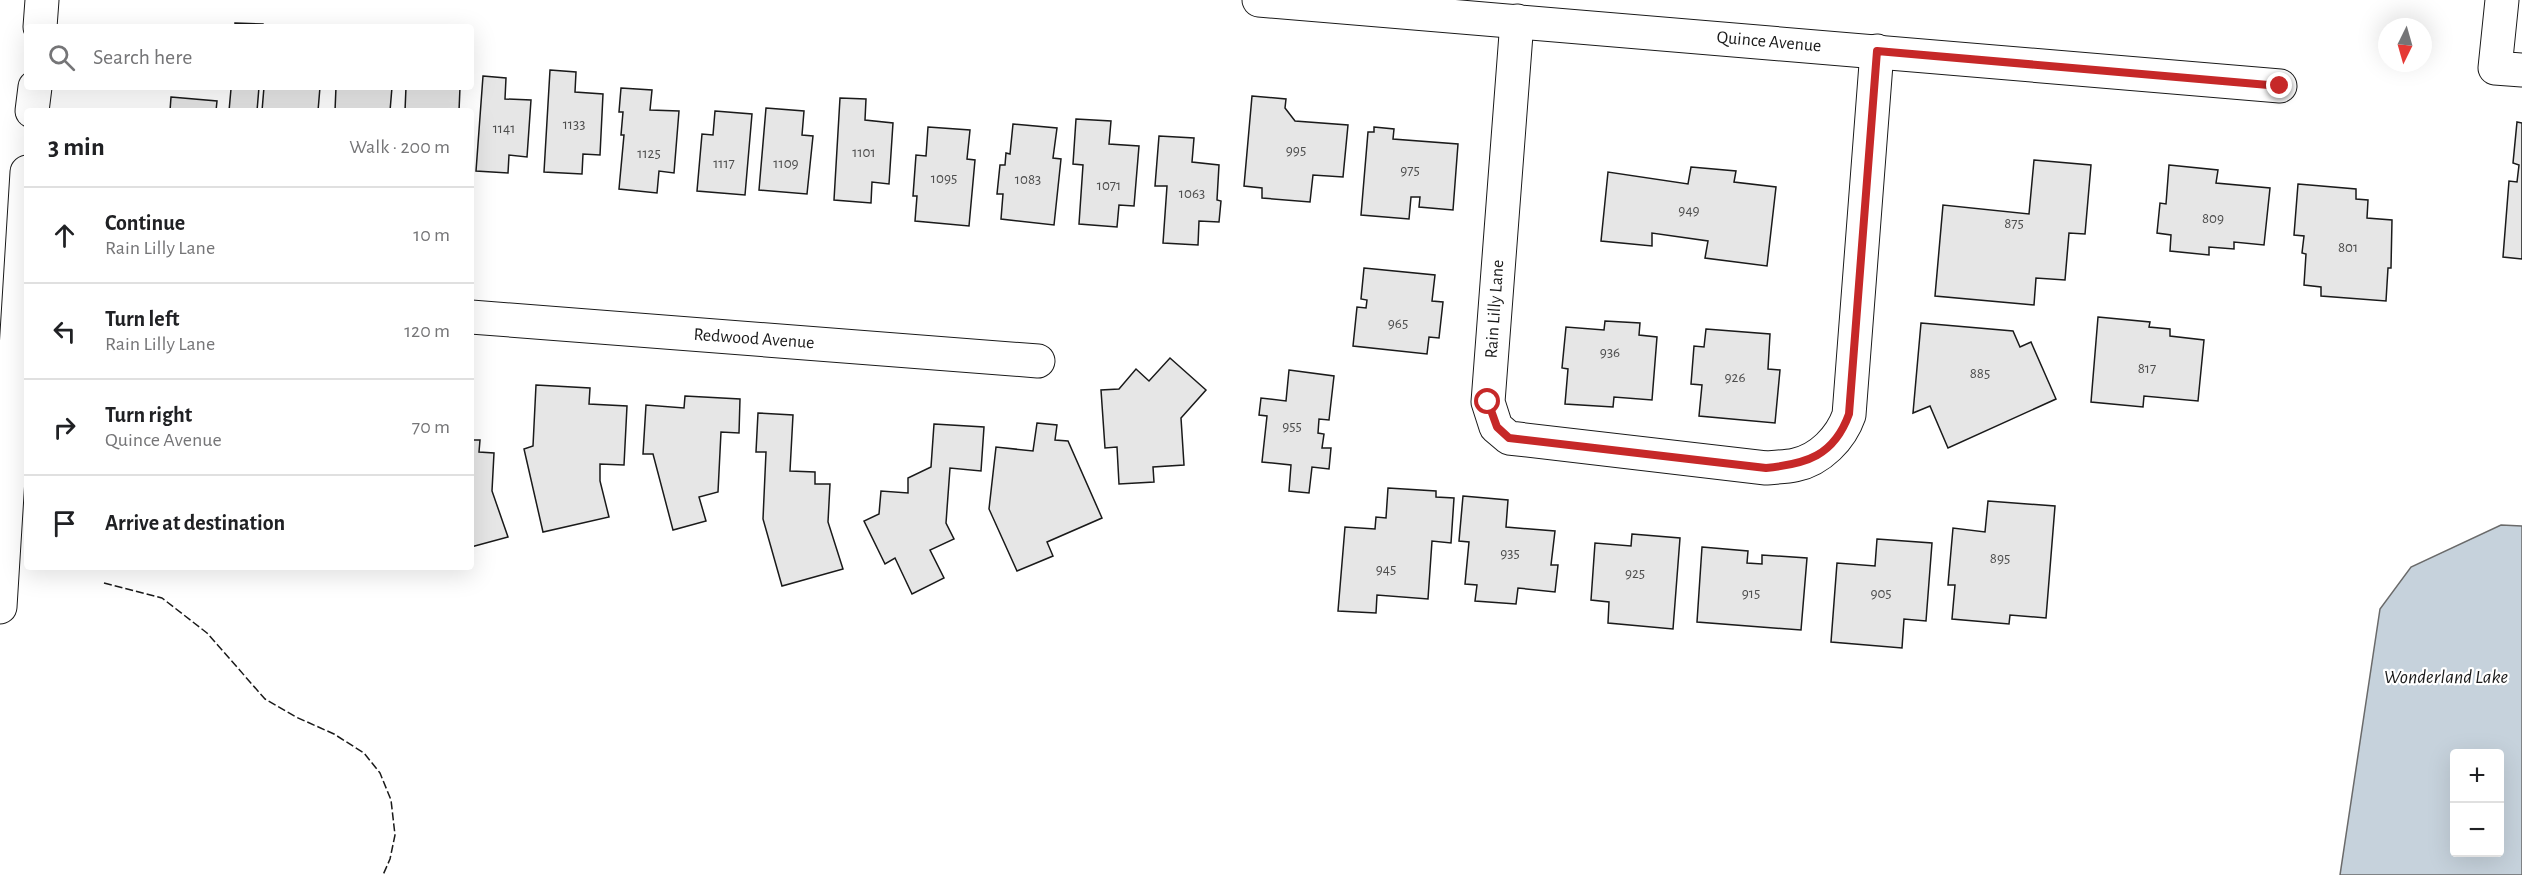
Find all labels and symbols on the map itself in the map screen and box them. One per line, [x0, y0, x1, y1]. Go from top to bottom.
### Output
north arrow [2378, 18, 2432, 72]
street label: Quince Avenue [1716, 28, 1822, 56]
route end [2266, 72, 2292, 98]
house number: 1133 [563, 117, 585, 132]
house number: 1141 [493, 121, 515, 136]
house number: 995 [1286, 143, 1306, 158]
house number: 1101 [852, 145, 876, 160]
house number: 1125 [637, 146, 661, 161]
house number: 1117 [713, 156, 735, 171]
house number: 1109 [773, 156, 799, 171]
house number: 975 [1400, 163, 1420, 178]
house number: 1095 [931, 171, 957, 186]
house number: 1083 [1015, 172, 1041, 187]
house number: 1071 [1097, 178, 1121, 193]
house number: 1063 [1179, 186, 1205, 201]
house number: 949 [1678, 203, 1700, 218]
house number: 809 [2202, 211, 2224, 226]
house number: 875 [2004, 216, 2024, 231]
house number: 801 [2338, 240, 2358, 255]
street label: Rain Lilly Lane [1483, 259, 1507, 359]
house number: 965 [1388, 316, 1408, 331]
street label: Redwood Avenue [693, 326, 815, 352]
house number: 936 [1600, 345, 1620, 360]
house number: 817 [2138, 361, 2156, 376]
house number: 885 [1970, 366, 1990, 381]
house number: 926 [1725, 370, 1745, 385]
route start [1474, 388, 1500, 414]
house number: 955 [1282, 419, 1302, 434]
house number: 935 [1500, 546, 1520, 561]
house number: 895 [1990, 551, 2010, 566]
house number: 945 [1376, 562, 1396, 577]
house number: 925 [1625, 566, 1645, 581]
house number: 915 [1742, 586, 1760, 601]
house number: 905 [1870, 586, 1892, 601]
water label: Wonderland Lake [2384, 667, 2509, 687]

